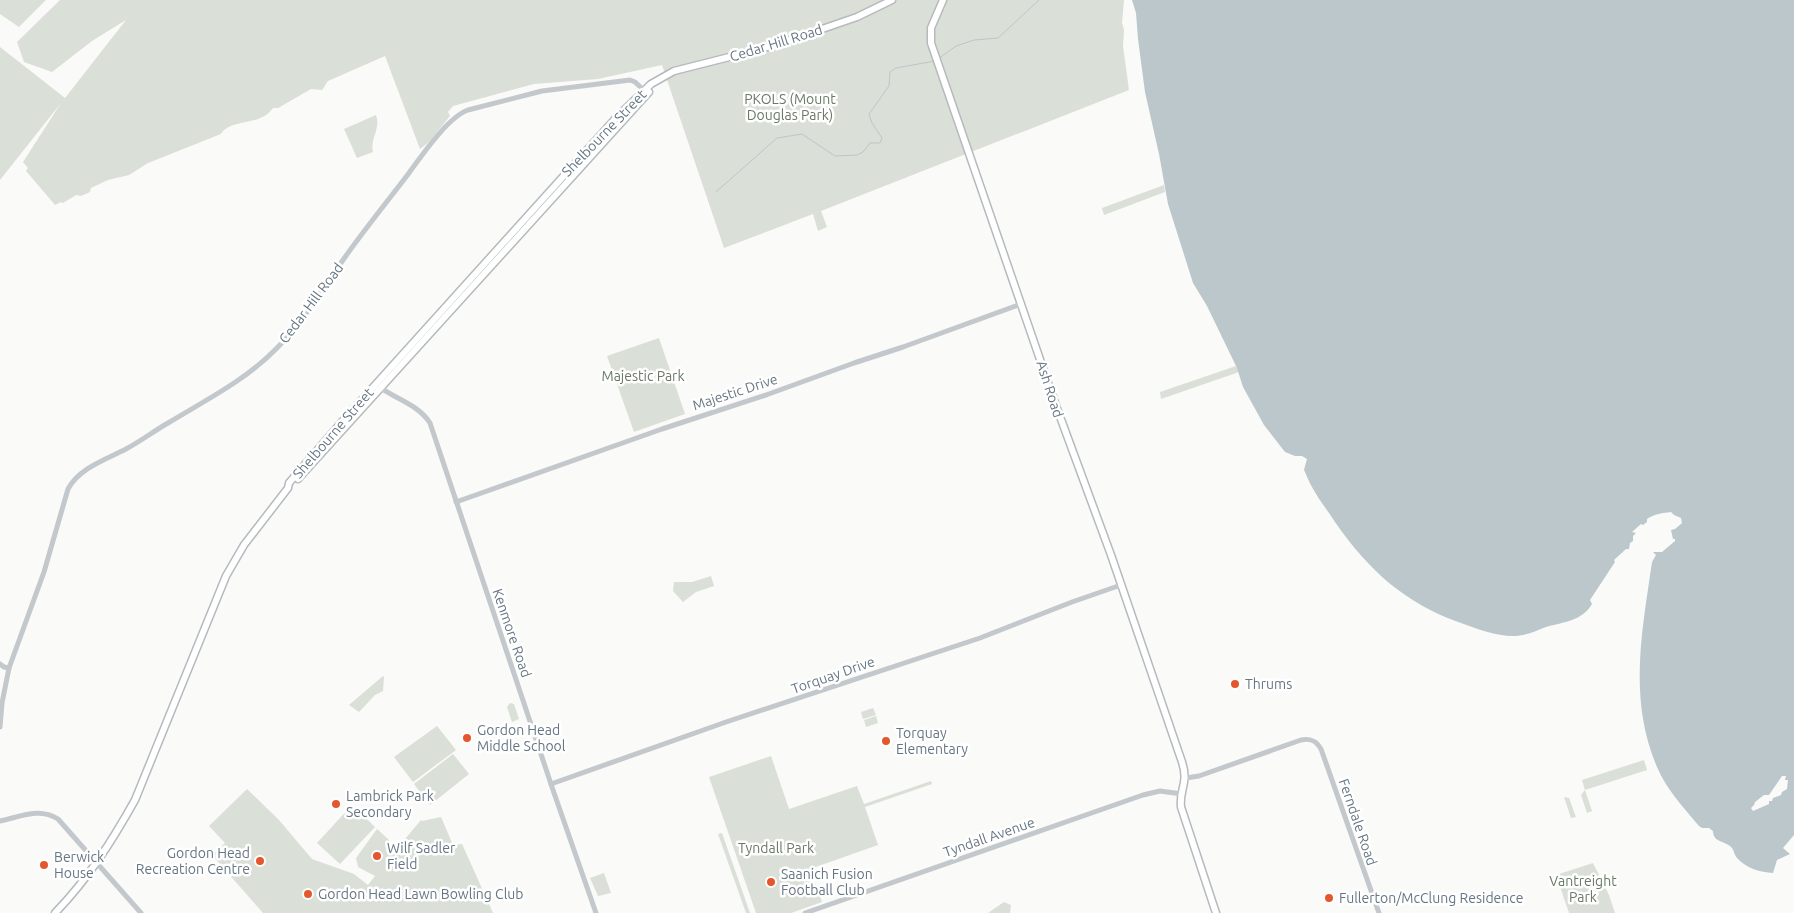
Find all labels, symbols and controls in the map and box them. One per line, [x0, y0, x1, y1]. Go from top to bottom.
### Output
street label: Cedar Hill Road [728, 21, 824, 65]
street label: Shelbourne Street [559, 86, 650, 180]
park label: PKOLS (Mount Douglas Park) [744, 91, 836, 123]
street label: Cedar Hill Road [276, 260, 346, 346]
street label: Ash Road [1033, 359, 1067, 419]
park label: Majestic Park [601, 368, 685, 384]
street label: Majestic Drive [691, 371, 779, 413]
street label: Shelbourne Street [289, 384, 377, 481]
street label: Kenmore Road [489, 587, 535, 679]
street label: Torquay Drive [789, 653, 877, 697]
place label: Thrums [1245, 676, 1292, 692]
marker: Thrums [1229, 678, 1241, 690]
place label: Gordon Head Middle School [477, 722, 566, 754]
place label: Torquay Elementary [896, 725, 968, 757]
marker: Gordon Head Middle School [461, 732, 473, 744]
marker: Torquay Elementary [880, 735, 892, 747]
street label: Ferndale Road [1336, 777, 1380, 867]
place label: Lambrick Park Secondary [346, 788, 434, 820]
marker: Lambrick Park Secondary [330, 798, 342, 810]
street label: Tyndall Avenue [941, 814, 1037, 860]
place label: Wilf Sadler Field [387, 840, 456, 872]
park label: Tyndall Park [738, 840, 814, 856]
place label: Gordon Head Recreation Centre [136, 845, 250, 877]
place label: Berwick House [54, 849, 104, 881]
marker: Wilf Sadler Field [371, 850, 383, 862]
marker: Gordon Head Recreation Centre [254, 855, 266, 867]
marker: Berwick House [38, 859, 50, 871]
place label: Saanich Fusion Football Club [781, 866, 873, 898]
park label: Vantreight Park [1549, 873, 1617, 905]
marker: Saanich Fusion Football Club [765, 876, 777, 888]
place label: Gordon Head Lawn Bowling Club [318, 886, 524, 902]
marker: Gordon Head Lawn Bowling Club [302, 888, 314, 900]
place label: Fullerton/McClung Residence [1339, 890, 1524, 906]
marker: Fullerton/McClung Residence [1323, 892, 1335, 904]

